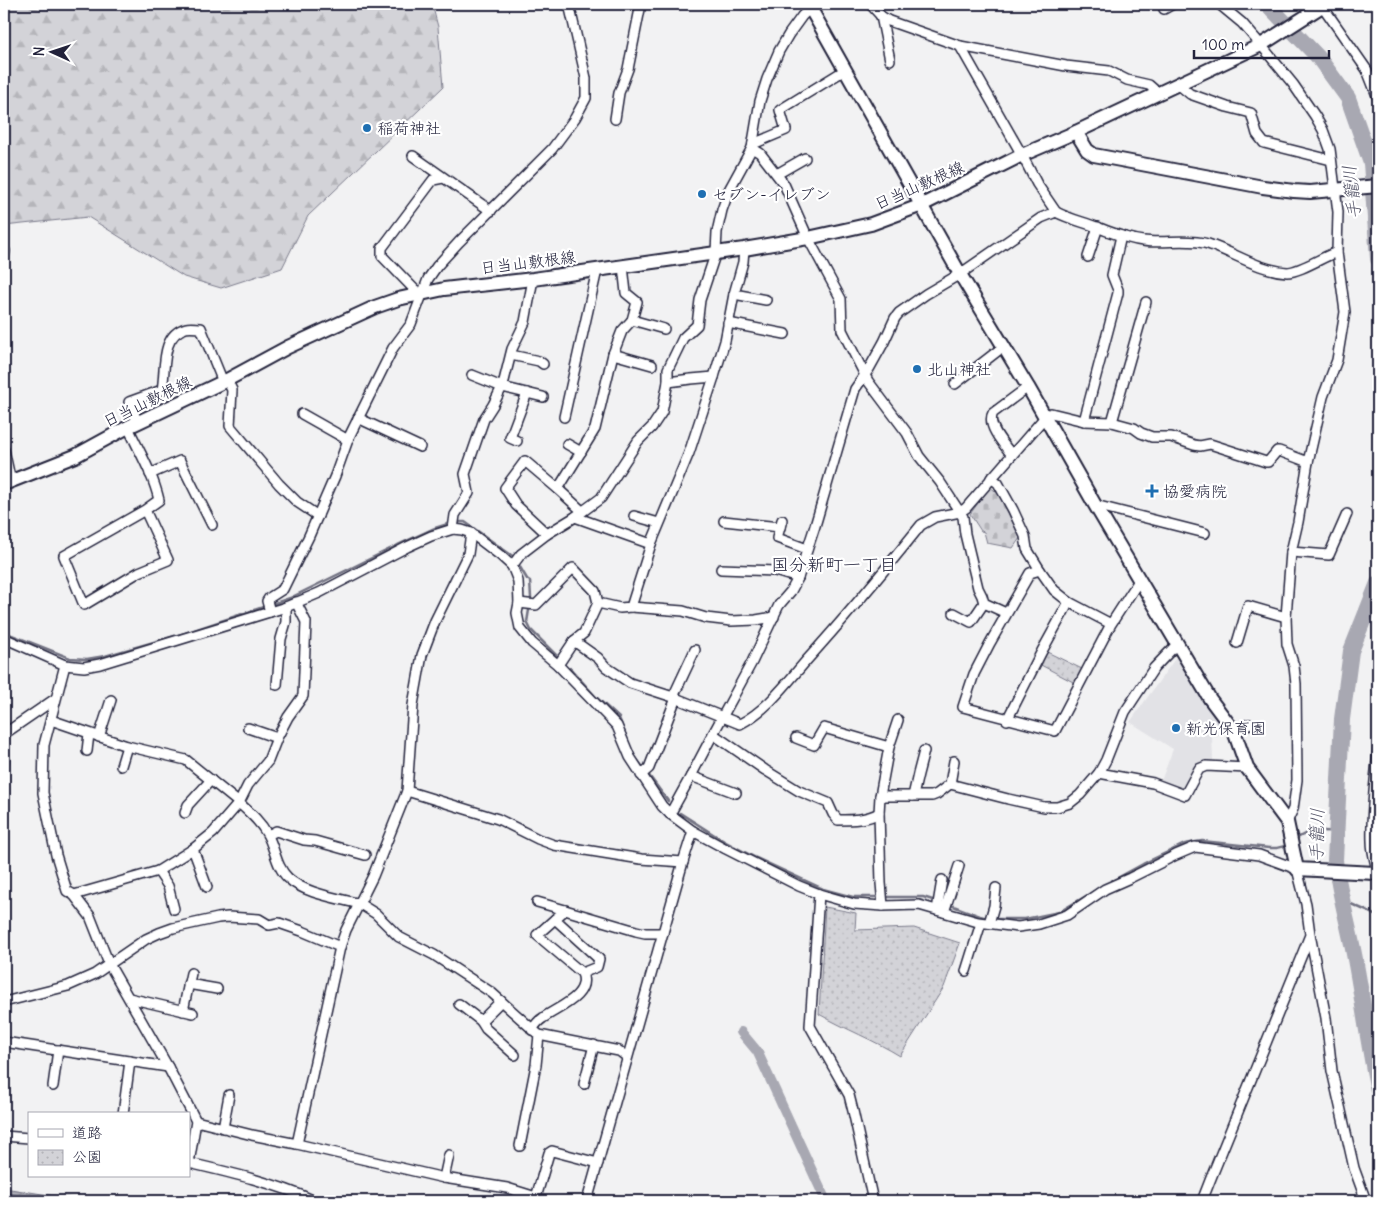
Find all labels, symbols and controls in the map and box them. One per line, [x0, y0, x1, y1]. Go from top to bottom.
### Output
north arrow [28, 28, 78, 78]
scale bar [1194, 28, 1330, 60]
text: 100 m [1202, 35, 1244, 54]
text: N [30, 46, 48, 57]
place label: 稲荷神社 [377, 118, 441, 138]
marker: 稲荷神社 [361, 122, 373, 134]
street label: 日当山敷根線 [871, 156, 967, 214]
water label: 手籠川 [1337, 164, 1366, 220]
place label: セブン-イレブン [712, 184, 831, 204]
marker: セブン-イレブン [696, 188, 708, 200]
street label: 日当山敷根線 [479, 246, 577, 278]
place label: 北山神社 [927, 359, 991, 379]
marker: 北山神社 [911, 363, 923, 375]
street label: 日当山敷根線 [99, 371, 195, 431]
place label: 協愛病院 [1163, 481, 1227, 501]
marker: 協愛病院 [1145, 484, 1159, 498]
district label: 国分新町一丁目 [771, 553, 897, 576]
place label: 新光保育園 [1186, 718, 1266, 738]
marker: 新光保育園 [1170, 722, 1182, 734]
water label: 手籠川 [1305, 808, 1328, 862]
legend [28, 1112, 190, 1178]
text: 道路 [72, 1123, 102, 1142]
text: 公園 [72, 1147, 102, 1166]

